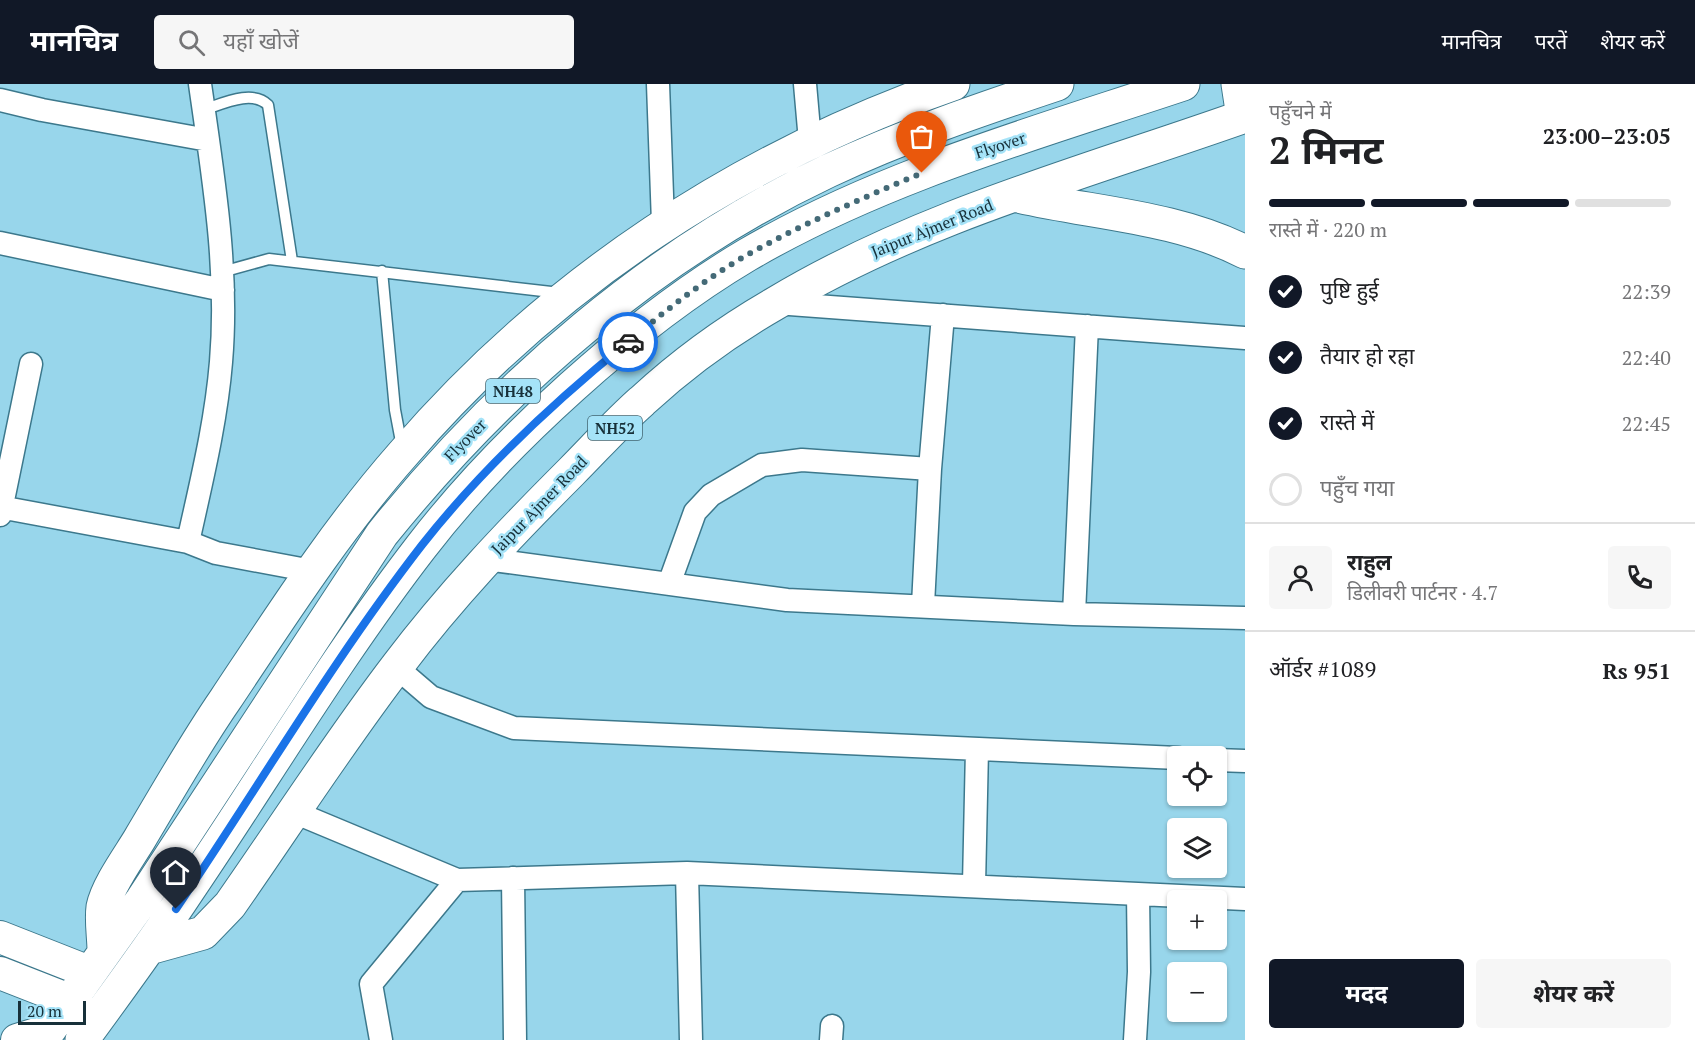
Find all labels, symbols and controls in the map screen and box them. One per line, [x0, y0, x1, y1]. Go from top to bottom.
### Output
search box [154, 15, 574, 69]
text: मानचित्र [30, 22, 118, 59]
icon: search [175, 26, 208, 59]
text: यहाँ खोजें [223, 26, 299, 55]
text: मानचित्र [1442, 27, 1502, 55]
text: परतें [1535, 27, 1567, 55]
text: शेयर करें [1600, 27, 1665, 55]
text: पहुँचने में [1269, 98, 1332, 125]
pin [896, 111, 947, 173]
icon: bag [905, 120, 938, 153]
text: 23:00–23:05 [1543, 121, 1671, 150]
text: 2 मिनट [1269, 123, 1383, 175]
street label: Flyover [972, 126, 1029, 163]
street label: Jaipur Ajmer Road [868, 194, 996, 262]
text: रास्ते में · 220 m [1269, 216, 1387, 243]
icon: check [1269, 275, 1302, 308]
text: पुष्टि हुई [1320, 275, 1379, 304]
text: 22:39 [1622, 278, 1671, 305]
courier [598, 312, 658, 372]
icon: car [612, 326, 645, 359]
icon: check [1269, 341, 1302, 374]
text: तैयार हो रहा [1320, 341, 1414, 370]
text: 22:40 [1622, 344, 1671, 371]
road number: NH48 [486, 379, 540, 403]
icon: check [1269, 407, 1302, 440]
text: रास्ते में [1320, 407, 1374, 436]
text: 22:45 [1622, 410, 1671, 437]
street label: Flyover [439, 413, 492, 466]
road number: NH52 [588, 416, 642, 440]
street label: Jaipur Ajmer Road [486, 451, 592, 559]
text: पहुँच गया [1320, 473, 1394, 502]
button: person [1269, 546, 1332, 609]
button: phone [1608, 546, 1671, 609]
text: राहुल [1347, 547, 1392, 576]
text: डिलीवरी पार्टनर · 4.7 [1347, 579, 1498, 606]
text: ऑर्डर #1089 [1269, 654, 1376, 683]
text: Rs 951 [1602, 656, 1671, 685]
map controls [1167, 746, 1227, 1022]
button: locate [1167, 746, 1227, 806]
button: layers [1167, 818, 1227, 878]
pin [150, 847, 201, 909]
icon: home [159, 856, 192, 889]
button: + [1167, 890, 1227, 950]
button: मदद [1269, 959, 1464, 1028]
button: शेयर करें [1476, 959, 1671, 1028]
button: − [1167, 962, 1227, 1022]
scale bar [18, 998, 86, 1026]
text: 20 m [27, 1000, 62, 1022]

